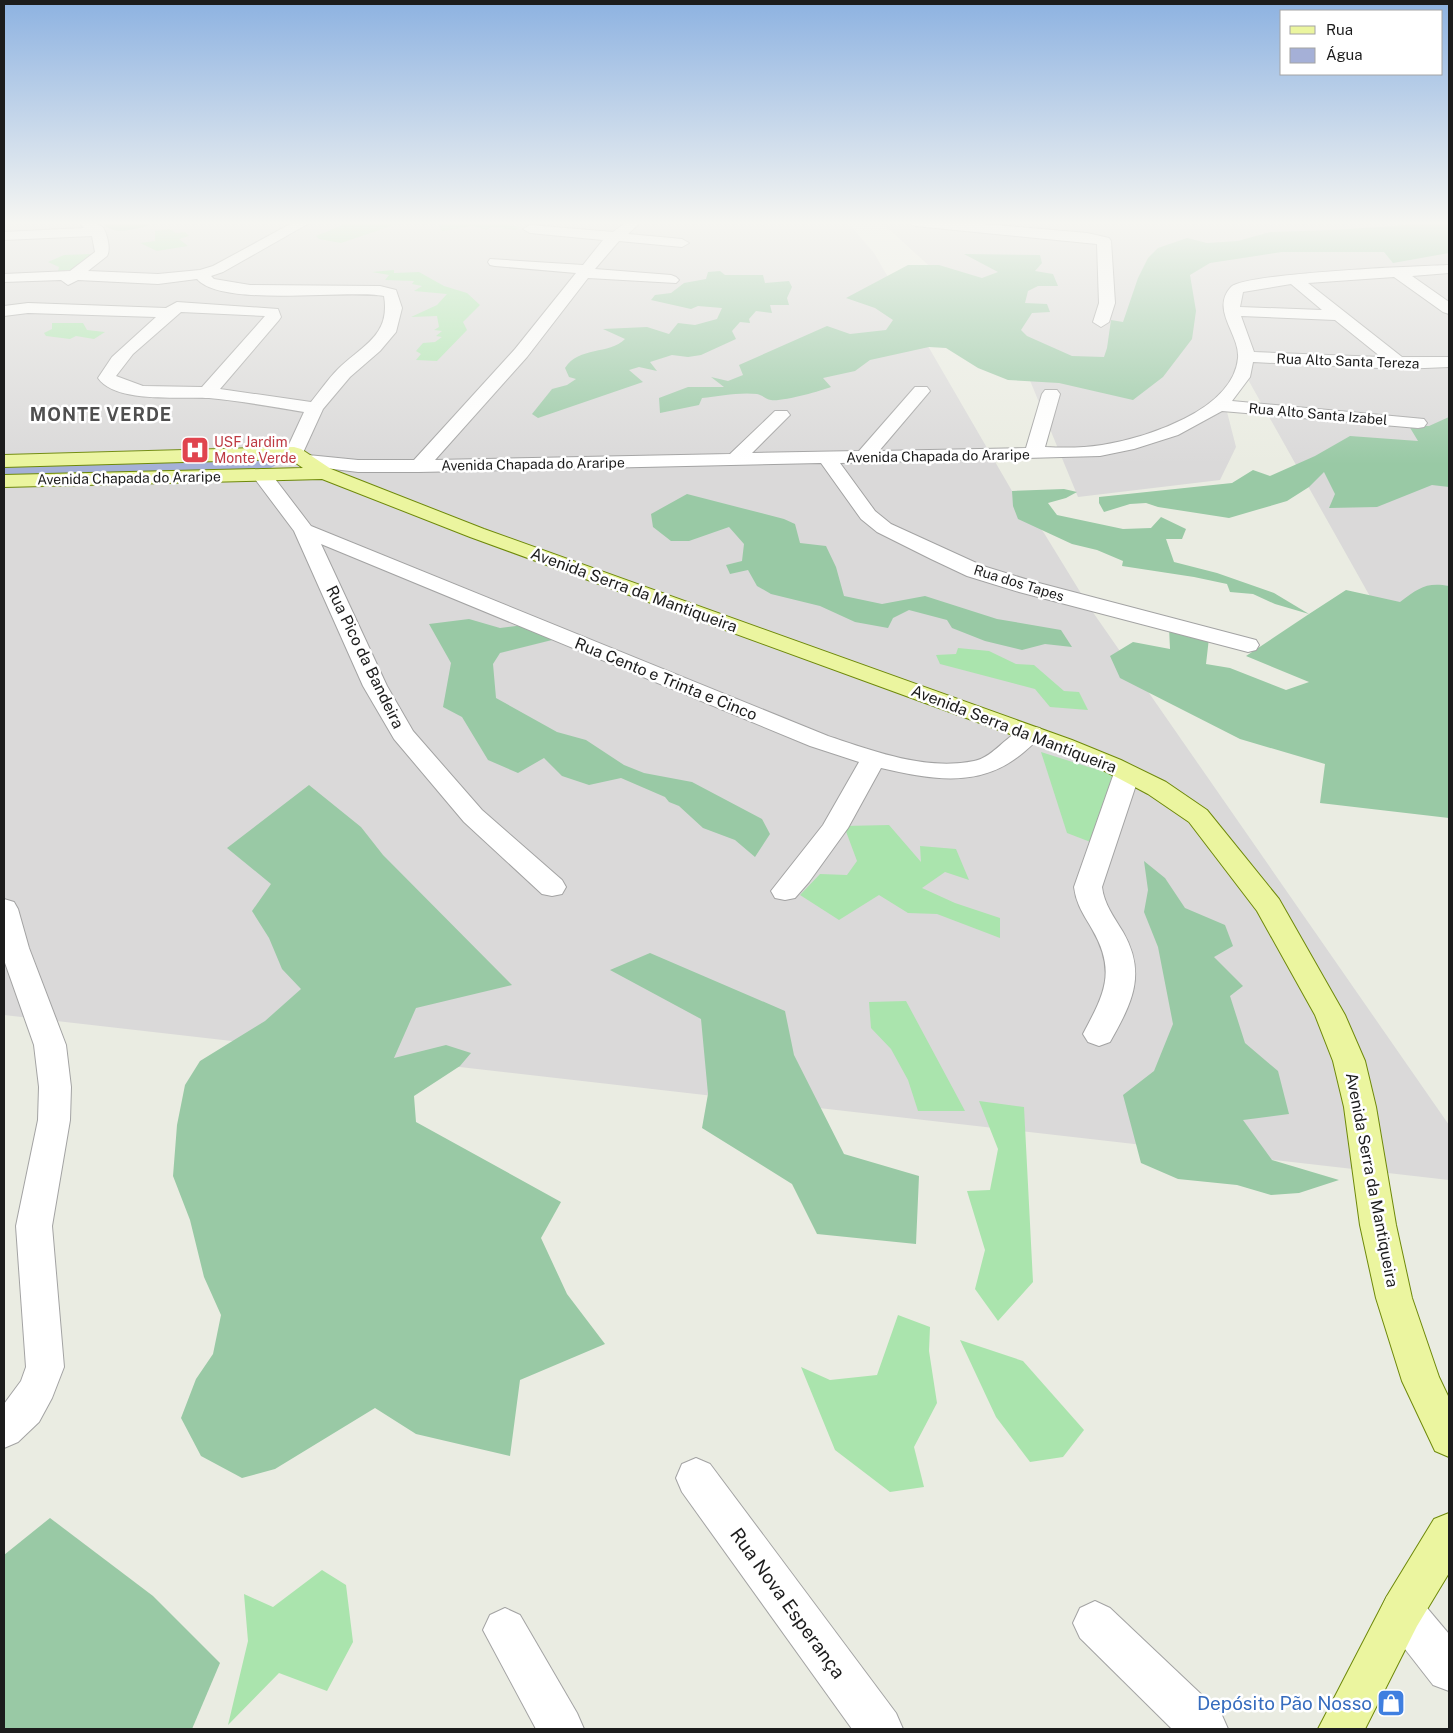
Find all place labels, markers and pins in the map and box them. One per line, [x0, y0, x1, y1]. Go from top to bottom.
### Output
place label: USF Jardim Monte Verde [214, 434, 297, 466]
hospital icon: USF Jardim Monte Verde [180, 435, 210, 465]
shop icon: Depósito Pão Nosso [1376, 1688, 1406, 1718]
place label: Depósito Pão Nosso [1197, 1692, 1372, 1714]

